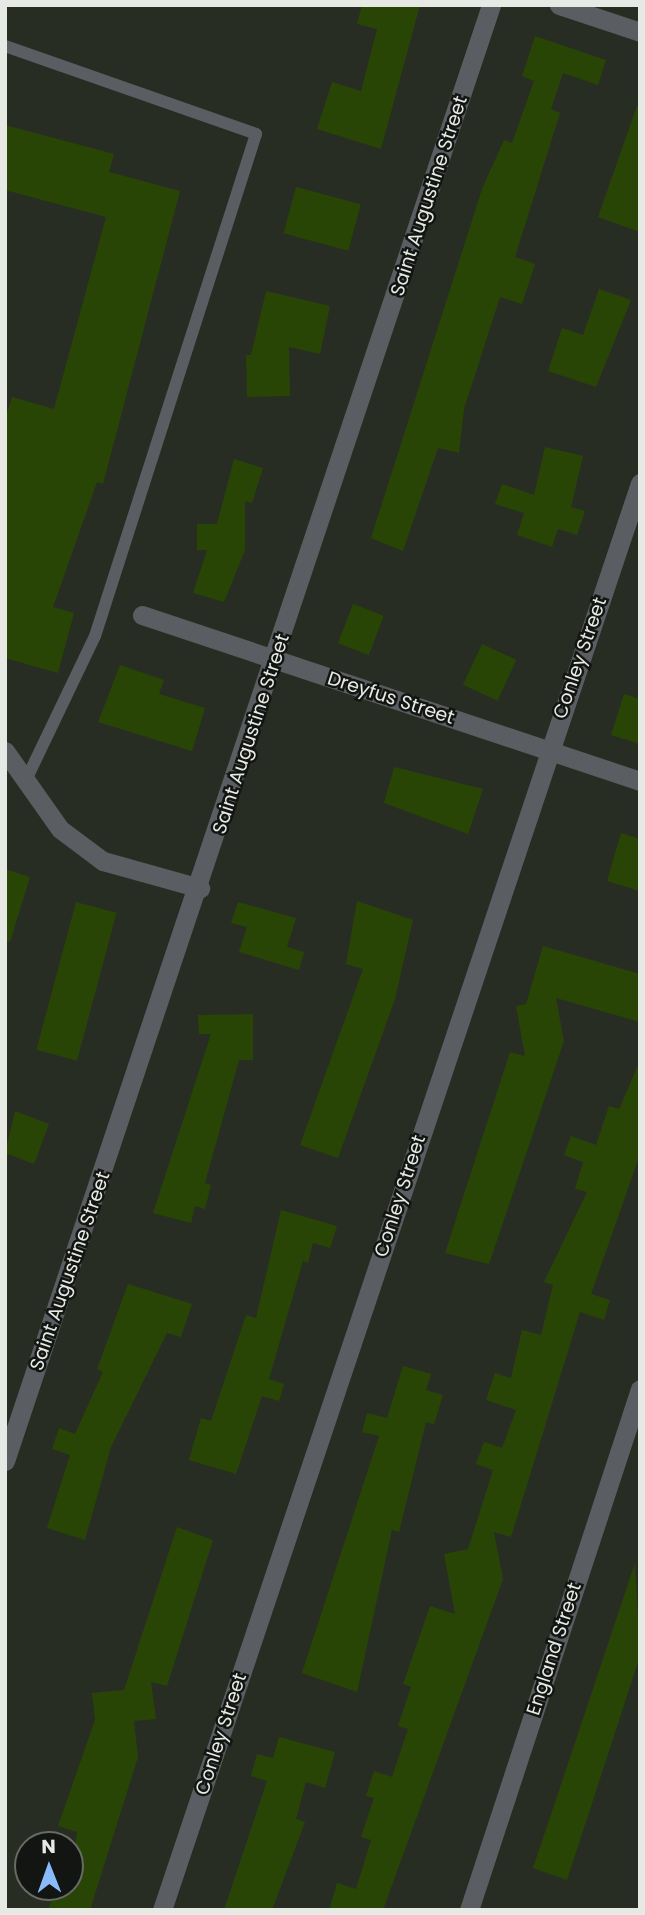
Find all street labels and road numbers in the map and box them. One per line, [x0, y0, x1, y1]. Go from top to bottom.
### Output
street label: Saint Augustine Street [386, 93, 472, 299]
street label: Conley Street [549, 594, 611, 722]
street label: Saint Augustine Street [208, 631, 294, 837]
street label: Dreyfus Street [325, 667, 457, 729]
street label: Conley Street [370, 1132, 430, 1260]
street label: Saint Augustine Street [25, 1169, 115, 1373]
street label: England Street [522, 1580, 586, 1718]
street label: Conley Street [191, 1670, 251, 1798]

